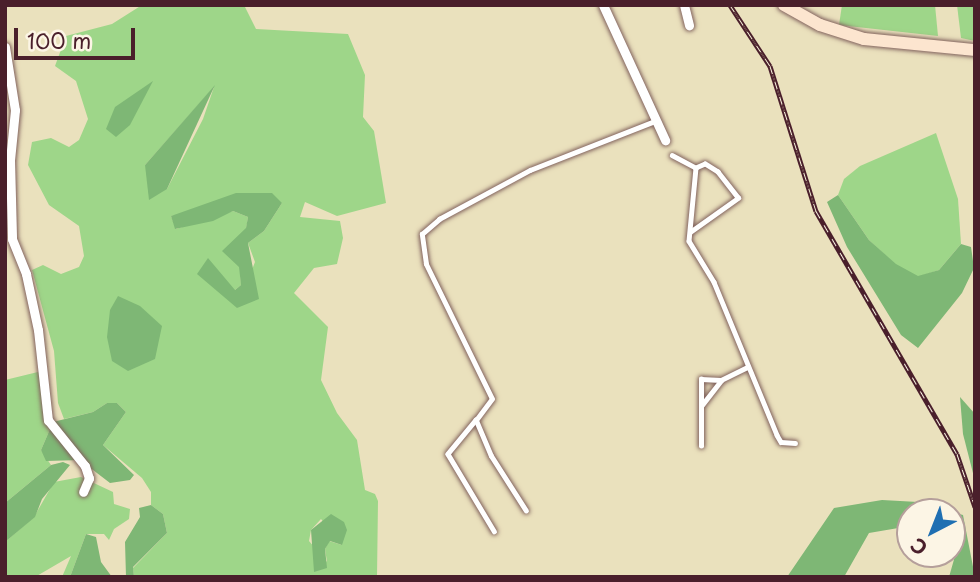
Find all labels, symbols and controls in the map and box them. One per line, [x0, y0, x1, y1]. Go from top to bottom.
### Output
scale bar [18, 14, 138, 58]
text: 100 m [27, 24, 91, 56]
north arrow [896, 498, 966, 568]
text: С [904, 532, 933, 562]

